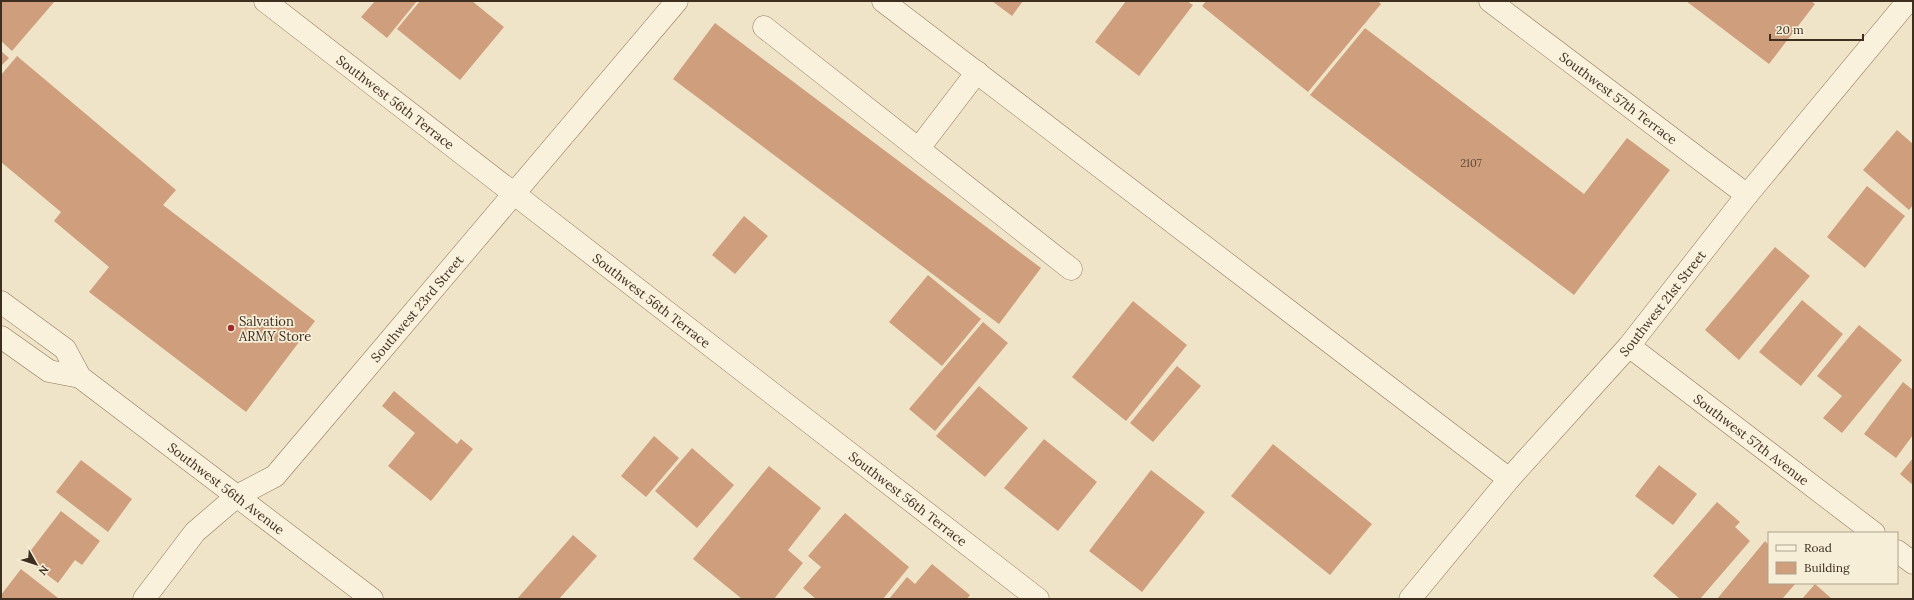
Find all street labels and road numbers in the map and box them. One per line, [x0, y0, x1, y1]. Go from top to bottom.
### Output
street label: Southwest 57th Terrace [1556, 48, 1681, 148]
street label: Southwest 56th Terrace [333, 51, 458, 153]
street label: Southwest 21st Street [1615, 247, 1709, 360]
street label: Southwest 56th Terrace [589, 249, 714, 351]
street label: Southwest 23rd Street [367, 251, 467, 365]
street label: Southwest 57th Avenue [1690, 390, 1813, 489]
street label: Southwest 56th Avenue [165, 438, 288, 538]
street label: Southwest 56th Terrace [846, 447, 970, 549]

